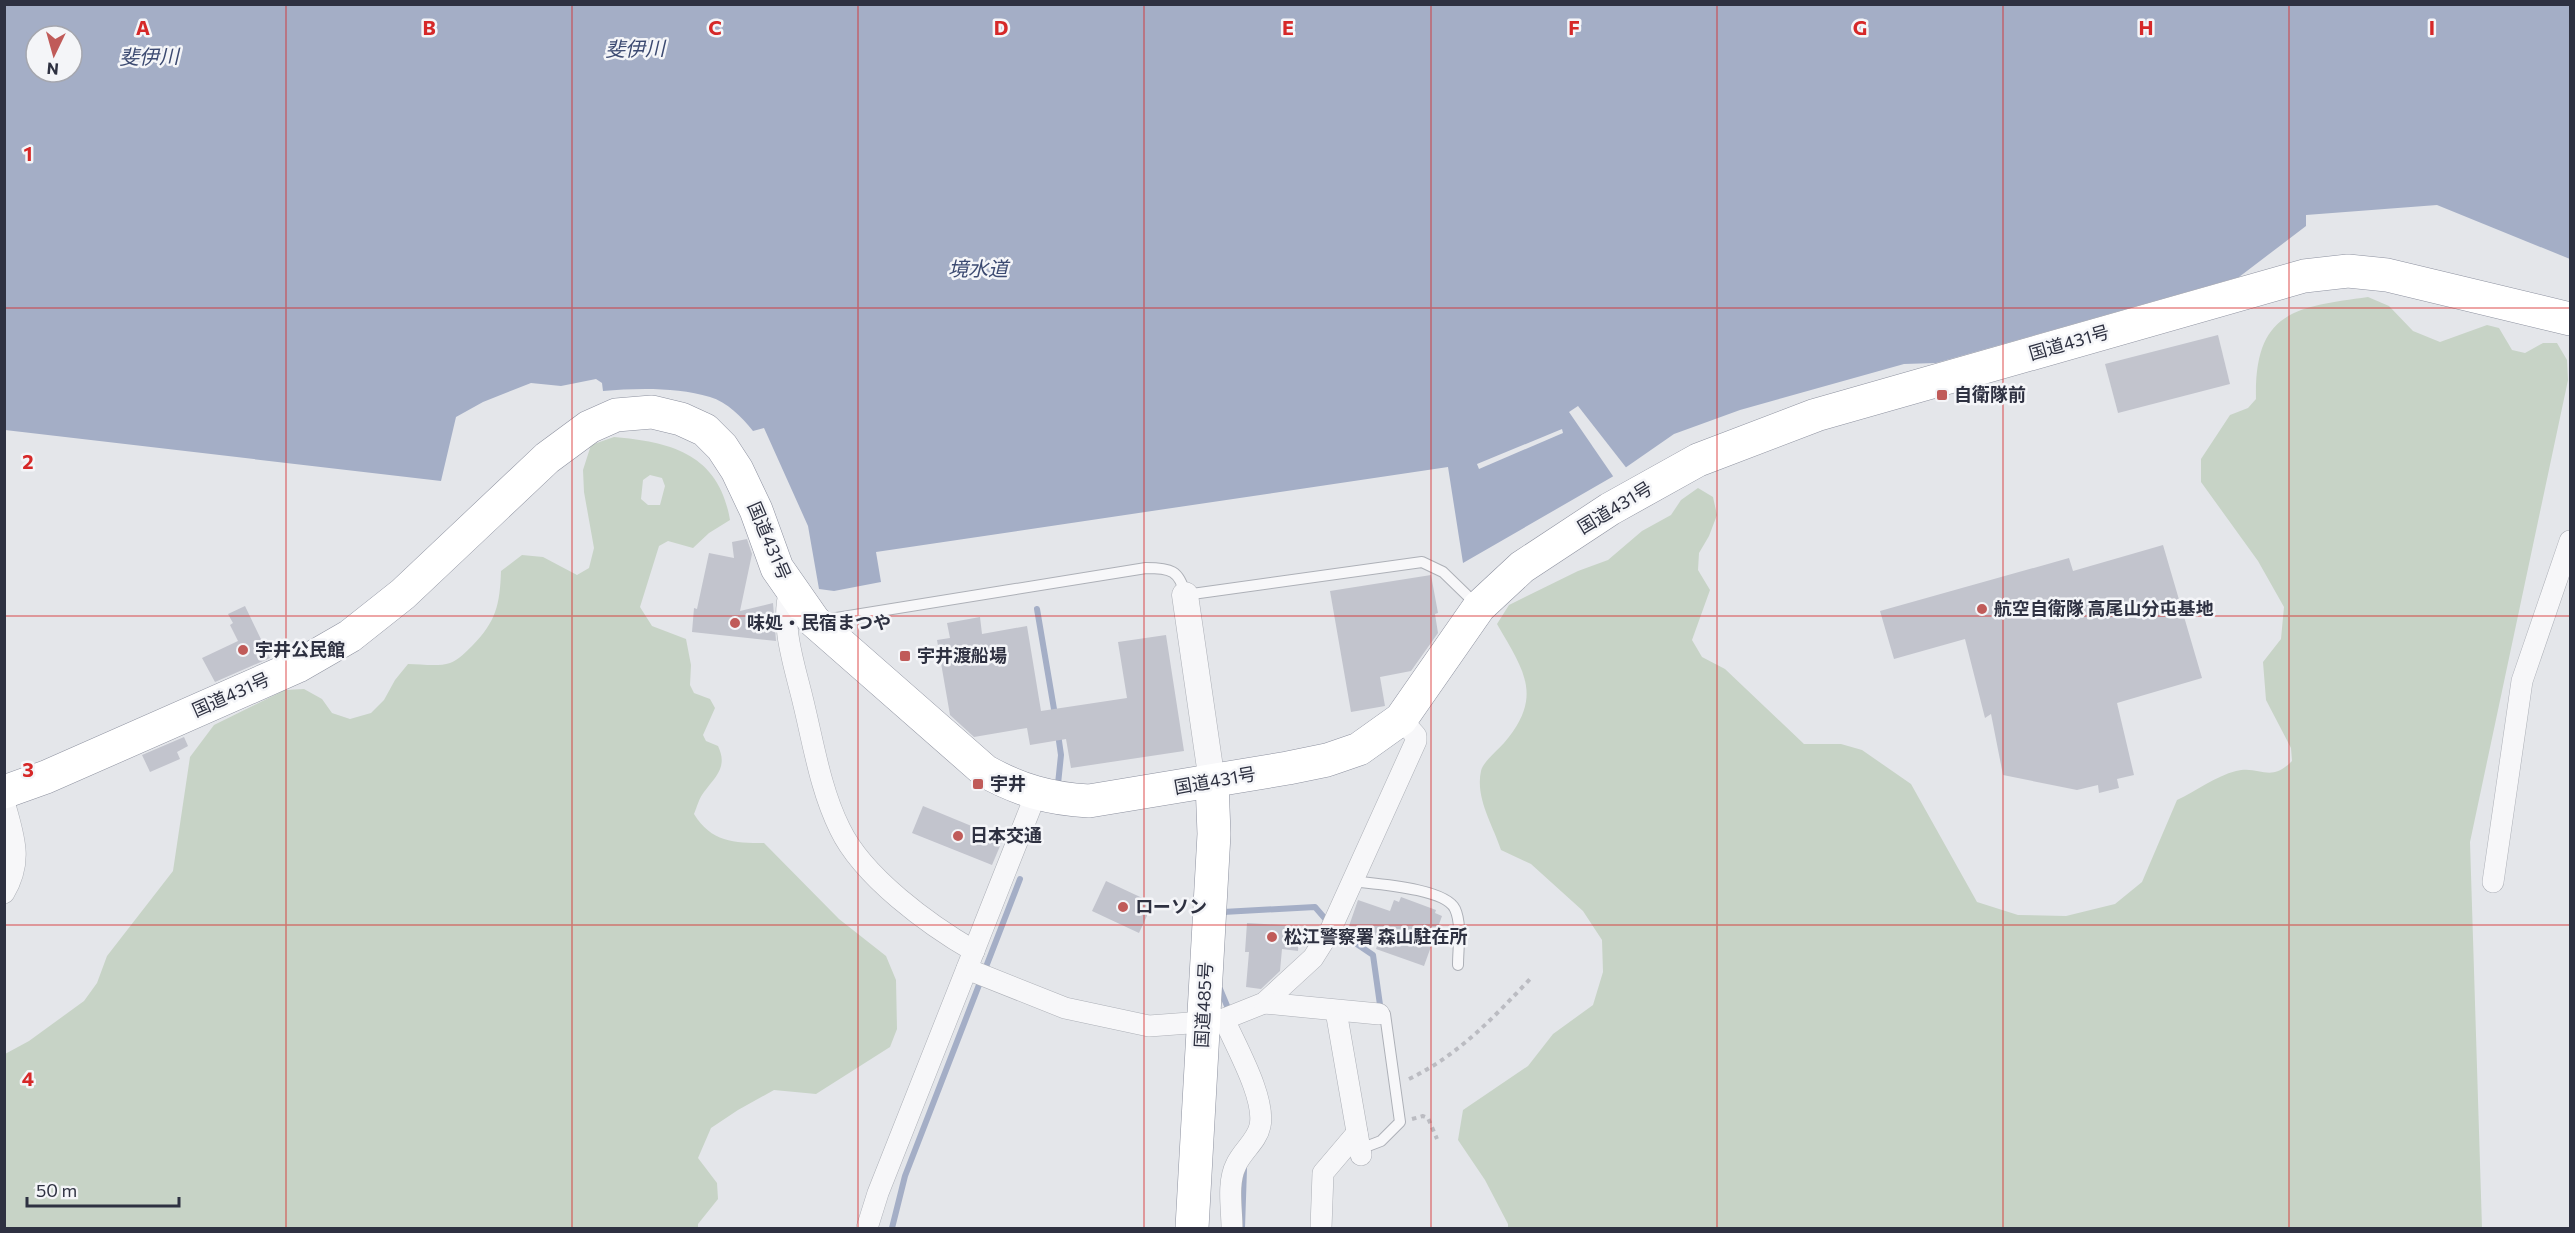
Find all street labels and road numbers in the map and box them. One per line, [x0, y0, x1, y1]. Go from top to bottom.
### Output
street label: 国道431号 [2026, 320, 2112, 364]
street label: 国道431号 [1573, 476, 1656, 538]
street label: 国道431号 [744, 498, 796, 583]
street label: 国道431号 [188, 667, 273, 721]
street label: 国道431号 [1172, 762, 1257, 798]
street label: 国道485号 [1190, 961, 1216, 1049]

